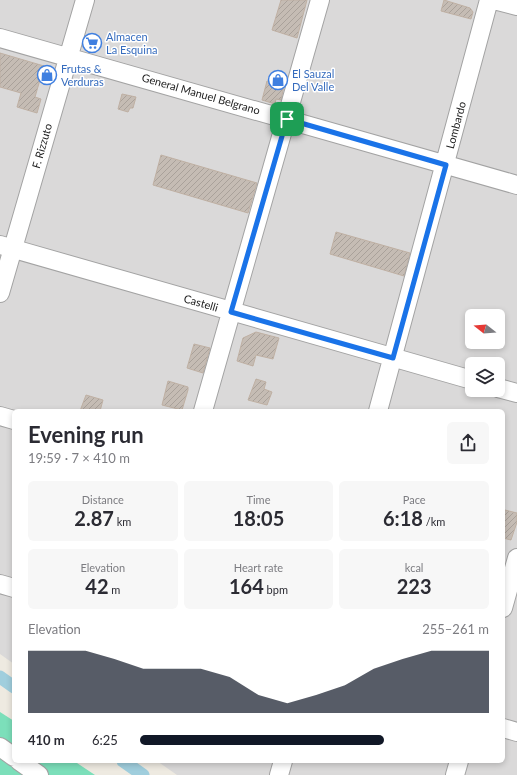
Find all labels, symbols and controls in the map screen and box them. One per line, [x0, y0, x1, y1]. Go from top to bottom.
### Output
place label: Almacen La Esquina [106, 30, 158, 56]
supermarket icon: Almacen La Esquina [81, 32, 103, 54]
place label: Frutas & Verduras [61, 62, 104, 88]
shop icon: Frutas & Verduras [36, 64, 58, 86]
place label: El Sauzal Del Valle [292, 67, 334, 93]
shop icon: El Sauzal Del Valle [267, 69, 289, 91]
street label: General Manuel Belgrano [140, 70, 262, 117]
street label: Lombardo [443, 100, 468, 150]
pin [270, 102, 304, 136]
icon: arrive [276, 108, 298, 130]
street label: F. Rizzuto [29, 122, 54, 170]
street label: Castelli [182, 291, 220, 314]
north arrow [465, 309, 505, 349]
map controls [465, 309, 505, 397]
button: layers [465, 357, 505, 397]
text: Evening run [28, 421, 144, 448]
button: share [447, 422, 489, 464]
text: 19:59 · 7 × 410 m [28, 450, 130, 466]
text: Distance [82, 493, 124, 506]
text: Time [247, 493, 270, 506]
text: Pace [403, 493, 426, 506]
text: 2.87 [74, 506, 114, 530]
text: 18:05 [233, 506, 284, 530]
text: 6:18 [383, 506, 423, 530]
text: km [114, 515, 131, 528]
text: /km [423, 515, 445, 528]
text: Elevation [80, 561, 125, 574]
text: Heart rate [234, 561, 283, 574]
text: kcal [405, 561, 423, 574]
text: 42 [85, 574, 108, 598]
text: 164 [229, 574, 264, 598]
text: 223 [397, 574, 432, 598]
text: m [108, 583, 120, 596]
text: bpm [264, 583, 288, 596]
text: Elevation [28, 621, 81, 637]
text: 255–261 m [422, 621, 489, 637]
text: 410 m [28, 732, 65, 748]
text: 6:25 [92, 732, 118, 748]

